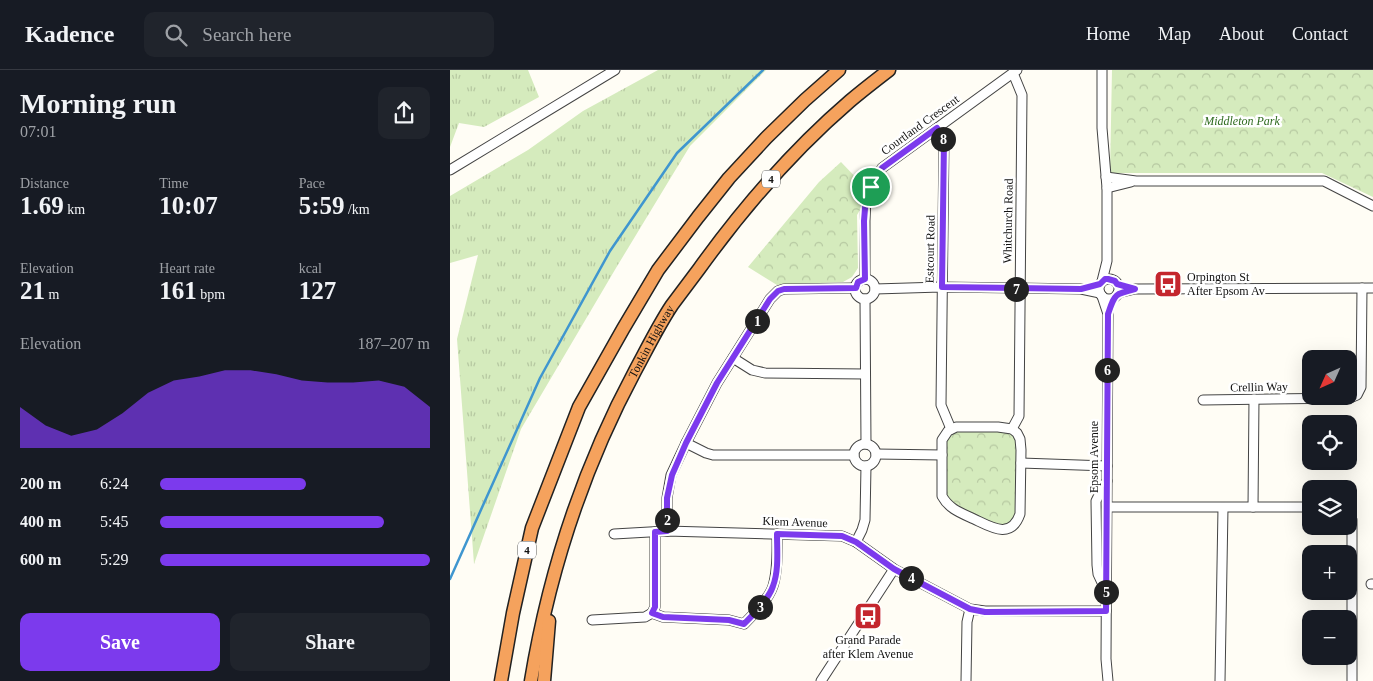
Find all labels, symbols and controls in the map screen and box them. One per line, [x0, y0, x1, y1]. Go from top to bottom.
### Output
search box [144, 12, 494, 57]
text: Kadence [25, 21, 114, 47]
icon: search [162, 21, 190, 49]
text: Search here [202, 24, 291, 45]
text: Home [1086, 24, 1130, 44]
text: Map [1158, 24, 1191, 44]
text: About [1219, 24, 1264, 44]
text: Contact [1292, 24, 1348, 44]
button: share [378, 87, 430, 139]
text: Morning run [20, 88, 176, 119]
street label: Courtland Crescent [878, 92, 962, 158]
park label: Middleton Park [1203, 114, 1280, 128]
text: 07:01 [20, 123, 56, 140]
pin: 8 [930, 126, 956, 152]
text: 8 [940, 132, 947, 147]
pin [850, 166, 892, 208]
road number: 4 [762, 170, 780, 188]
icon: arrive [857, 173, 885, 201]
text: Distance [20, 176, 69, 191]
text: Time [159, 176, 188, 191]
text: Pace [299, 176, 325, 191]
street label: Whitchurch Road [1000, 178, 1016, 264]
text: 1.69 [20, 192, 64, 219]
text: 10:07 [159, 192, 218, 219]
text: 5:59 [299, 192, 344, 219]
text: km [64, 202, 85, 217]
text: /km [344, 202, 370, 217]
street label: Estcourt Road [922, 215, 938, 283]
text: Elevation [20, 261, 74, 276]
text: Heart rate [159, 261, 215, 276]
text: kcal [299, 261, 322, 276]
bus stop icon: Orpington St After Epsom Av [1153, 269, 1183, 299]
place label: Orpington St After Epsom Av [1187, 270, 1265, 298]
pin: 7 [1004, 276, 1028, 302]
text: 21 [20, 277, 45, 304]
text: 161 [159, 277, 197, 304]
text: 127 [299, 277, 336, 304]
text: 7 [1013, 282, 1020, 297]
text: m [45, 287, 59, 302]
text: bpm [197, 287, 225, 302]
street label: Tonkin Highway [626, 303, 677, 380]
pin: 1 [744, 308, 770, 334]
text: 1 [754, 314, 761, 329]
text: Elevation [20, 335, 81, 352]
text: 187–207 m [358, 335, 430, 352]
north arrow [1302, 350, 1358, 405]
map controls [1302, 350, 1357, 665]
pin: 6 [1094, 358, 1120, 382]
text: 6 [1104, 363, 1111, 378]
street label: Crellin Way [1230, 379, 1288, 395]
button: locate [1302, 415, 1357, 470]
street label: Epsom Avenue [1087, 421, 1101, 493]
text: 200 m [20, 475, 61, 492]
text: 6:24 [100, 475, 128, 492]
button: layers [1302, 480, 1357, 535]
pin: 2 [654, 508, 680, 532]
text: 400 m [20, 513, 61, 530]
text: 5:45 [100, 513, 128, 530]
text: 2 [664, 513, 671, 528]
street label: Klem Avenue [762, 514, 828, 530]
road number: 4 [518, 542, 536, 558]
button: + [1302, 545, 1357, 600]
text: 600 m [20, 551, 61, 568]
text: 5:29 [100, 551, 128, 568]
pin: 4 [898, 566, 924, 590]
text: 4 [908, 571, 915, 586]
pin: 5 [1094, 580, 1118, 604]
text: 5 [1103, 585, 1110, 600]
pin: 3 [748, 594, 772, 620]
text: 3 [757, 600, 764, 615]
bus stop icon: Grand Parade after Klem Avenue [853, 601, 883, 631]
button: − [1302, 610, 1357, 665]
button: Save [20, 613, 220, 671]
button: Share [230, 613, 430, 671]
place label: Grand Parade after Klem Avenue [823, 633, 913, 661]

